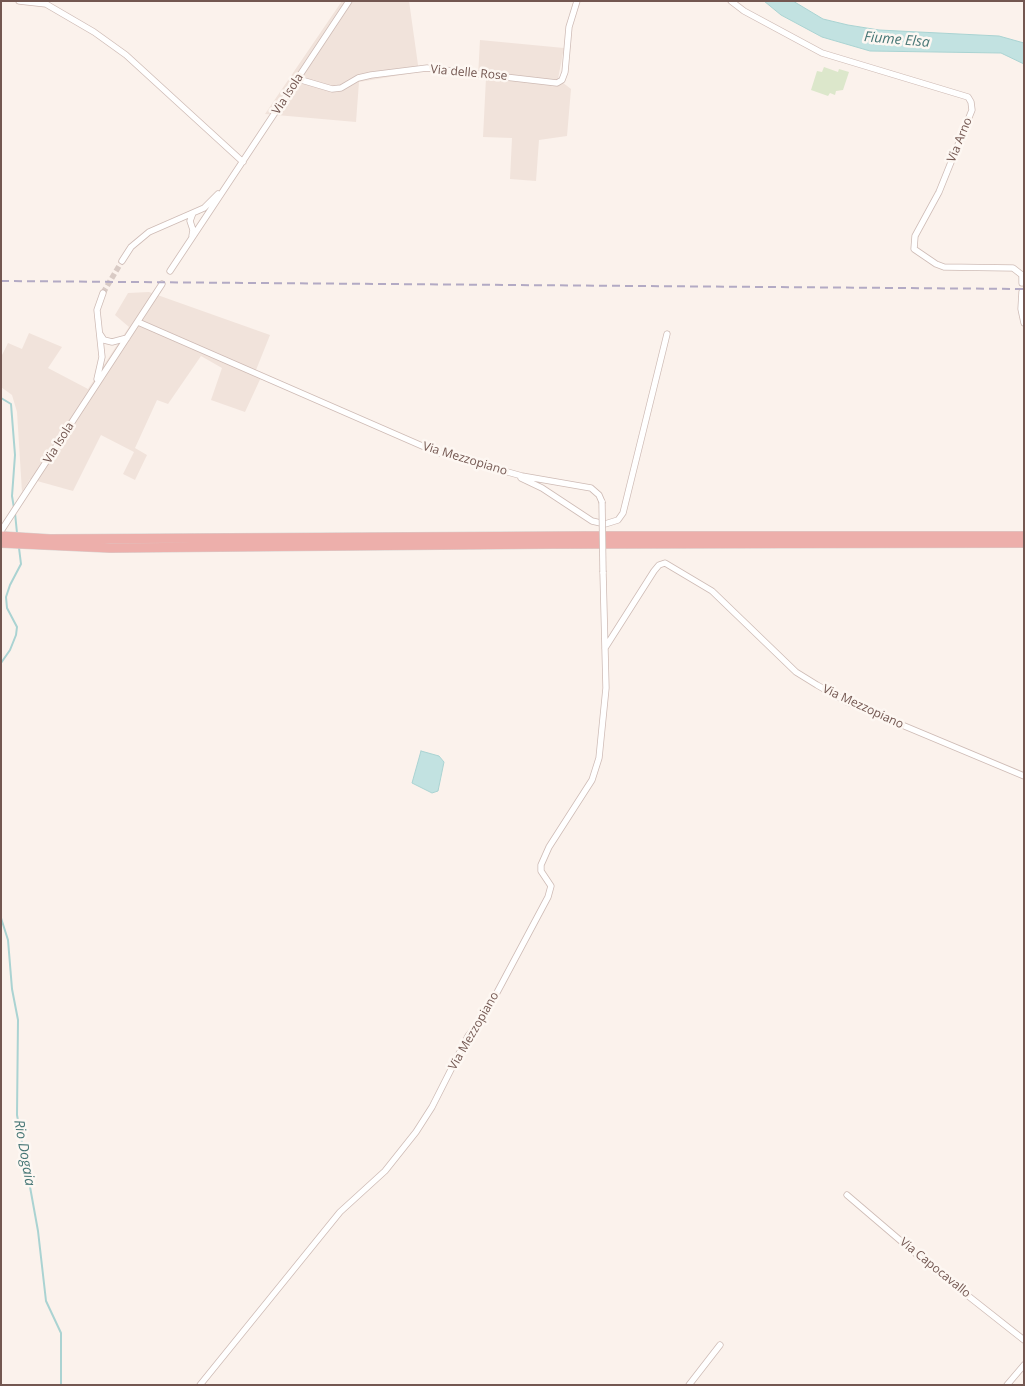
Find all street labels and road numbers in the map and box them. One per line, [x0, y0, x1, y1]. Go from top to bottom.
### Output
street label: Via delle Rose [430, 62, 508, 84]
street label: Via Isola [269, 71, 307, 117]
street label: Via Arno [945, 115, 975, 165]
street label: Via Isola [41, 420, 77, 466]
street label: Via Mezzopiano [421, 439, 509, 479]
street label: Via Mezzopiano [820, 682, 906, 732]
street label: Via Mezzopiano [446, 989, 502, 1073]
street label: Via Capocavallo [897, 1235, 973, 1301]

